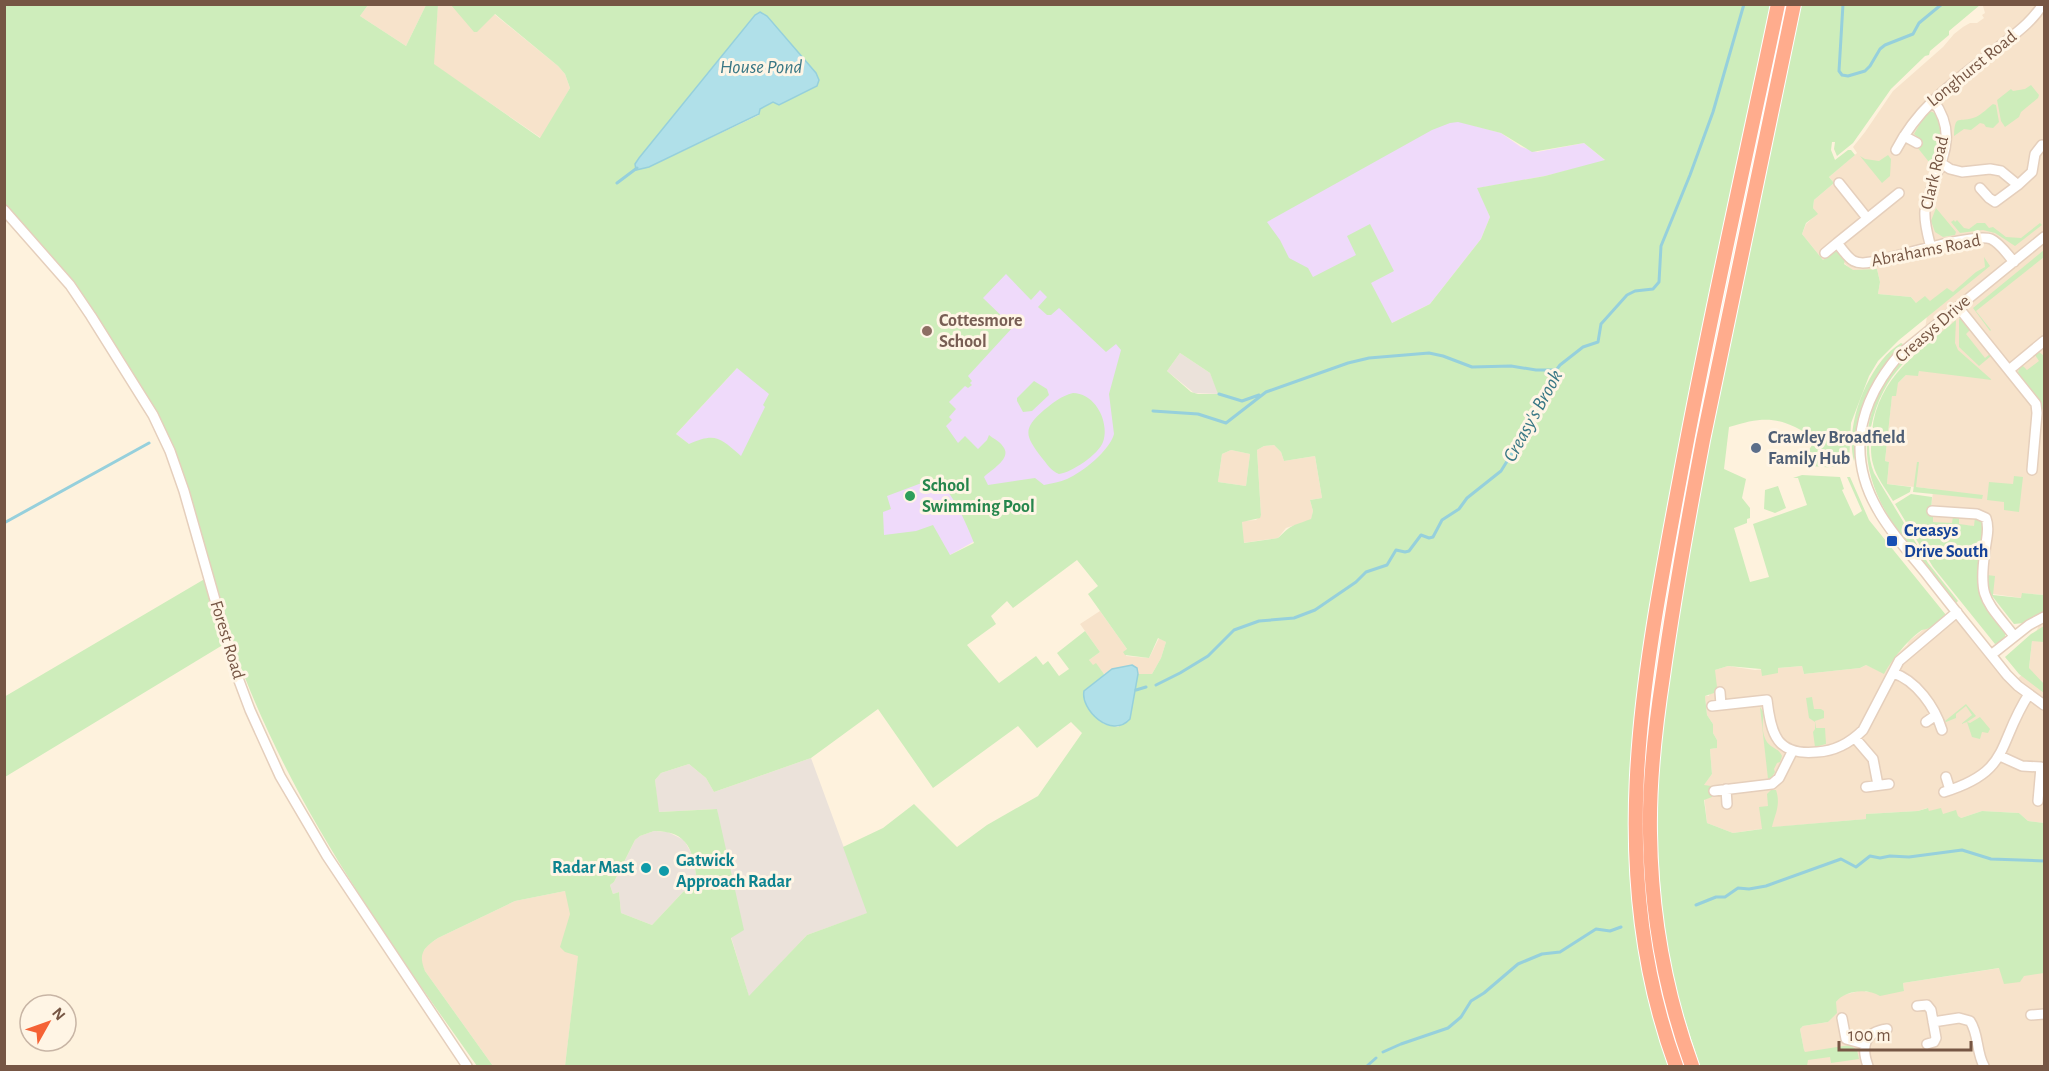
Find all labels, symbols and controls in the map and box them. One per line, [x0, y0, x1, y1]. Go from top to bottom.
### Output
street label: Longhurst Road [1924, 28, 2020, 110]
water label: House Pond [720, 57, 803, 77]
street label: Clark Road [1918, 135, 1952, 211]
street label: Abrahams Road [1870, 232, 1982, 270]
street label: Creasys Drive [1892, 292, 1974, 366]
place label: Cottesmore School [939, 312, 1022, 351]
marker: Cottesmore School [920, 324, 934, 338]
water label: Creasy's Brook [1500, 367, 1566, 465]
place label: Crawley Broadfield Family Hub [1768, 429, 1906, 468]
marker: Crawley Broadfield Family Hub [1749, 441, 1763, 455]
place label: School Swimming Pool [922, 477, 1035, 516]
marker: School Swimming Pool [903, 489, 917, 503]
place label: Creasys Drive South [1904, 522, 1988, 561]
marker: Creasys Drive South [1885, 534, 1899, 548]
street label: Forest Road [207, 599, 247, 681]
place label: Gatwick Approach Radar [676, 852, 792, 891]
place label: Radar Mast [552, 859, 634, 877]
marker: Radar Mast [639, 861, 653, 875]
marker: Gatwick Approach Radar [657, 864, 671, 878]
north arrow [18, 993, 78, 1053]
text: N [49, 1005, 68, 1023]
scale bar [1839, 1014, 1971, 1052]
text: 100 m [1848, 1027, 1891, 1045]

